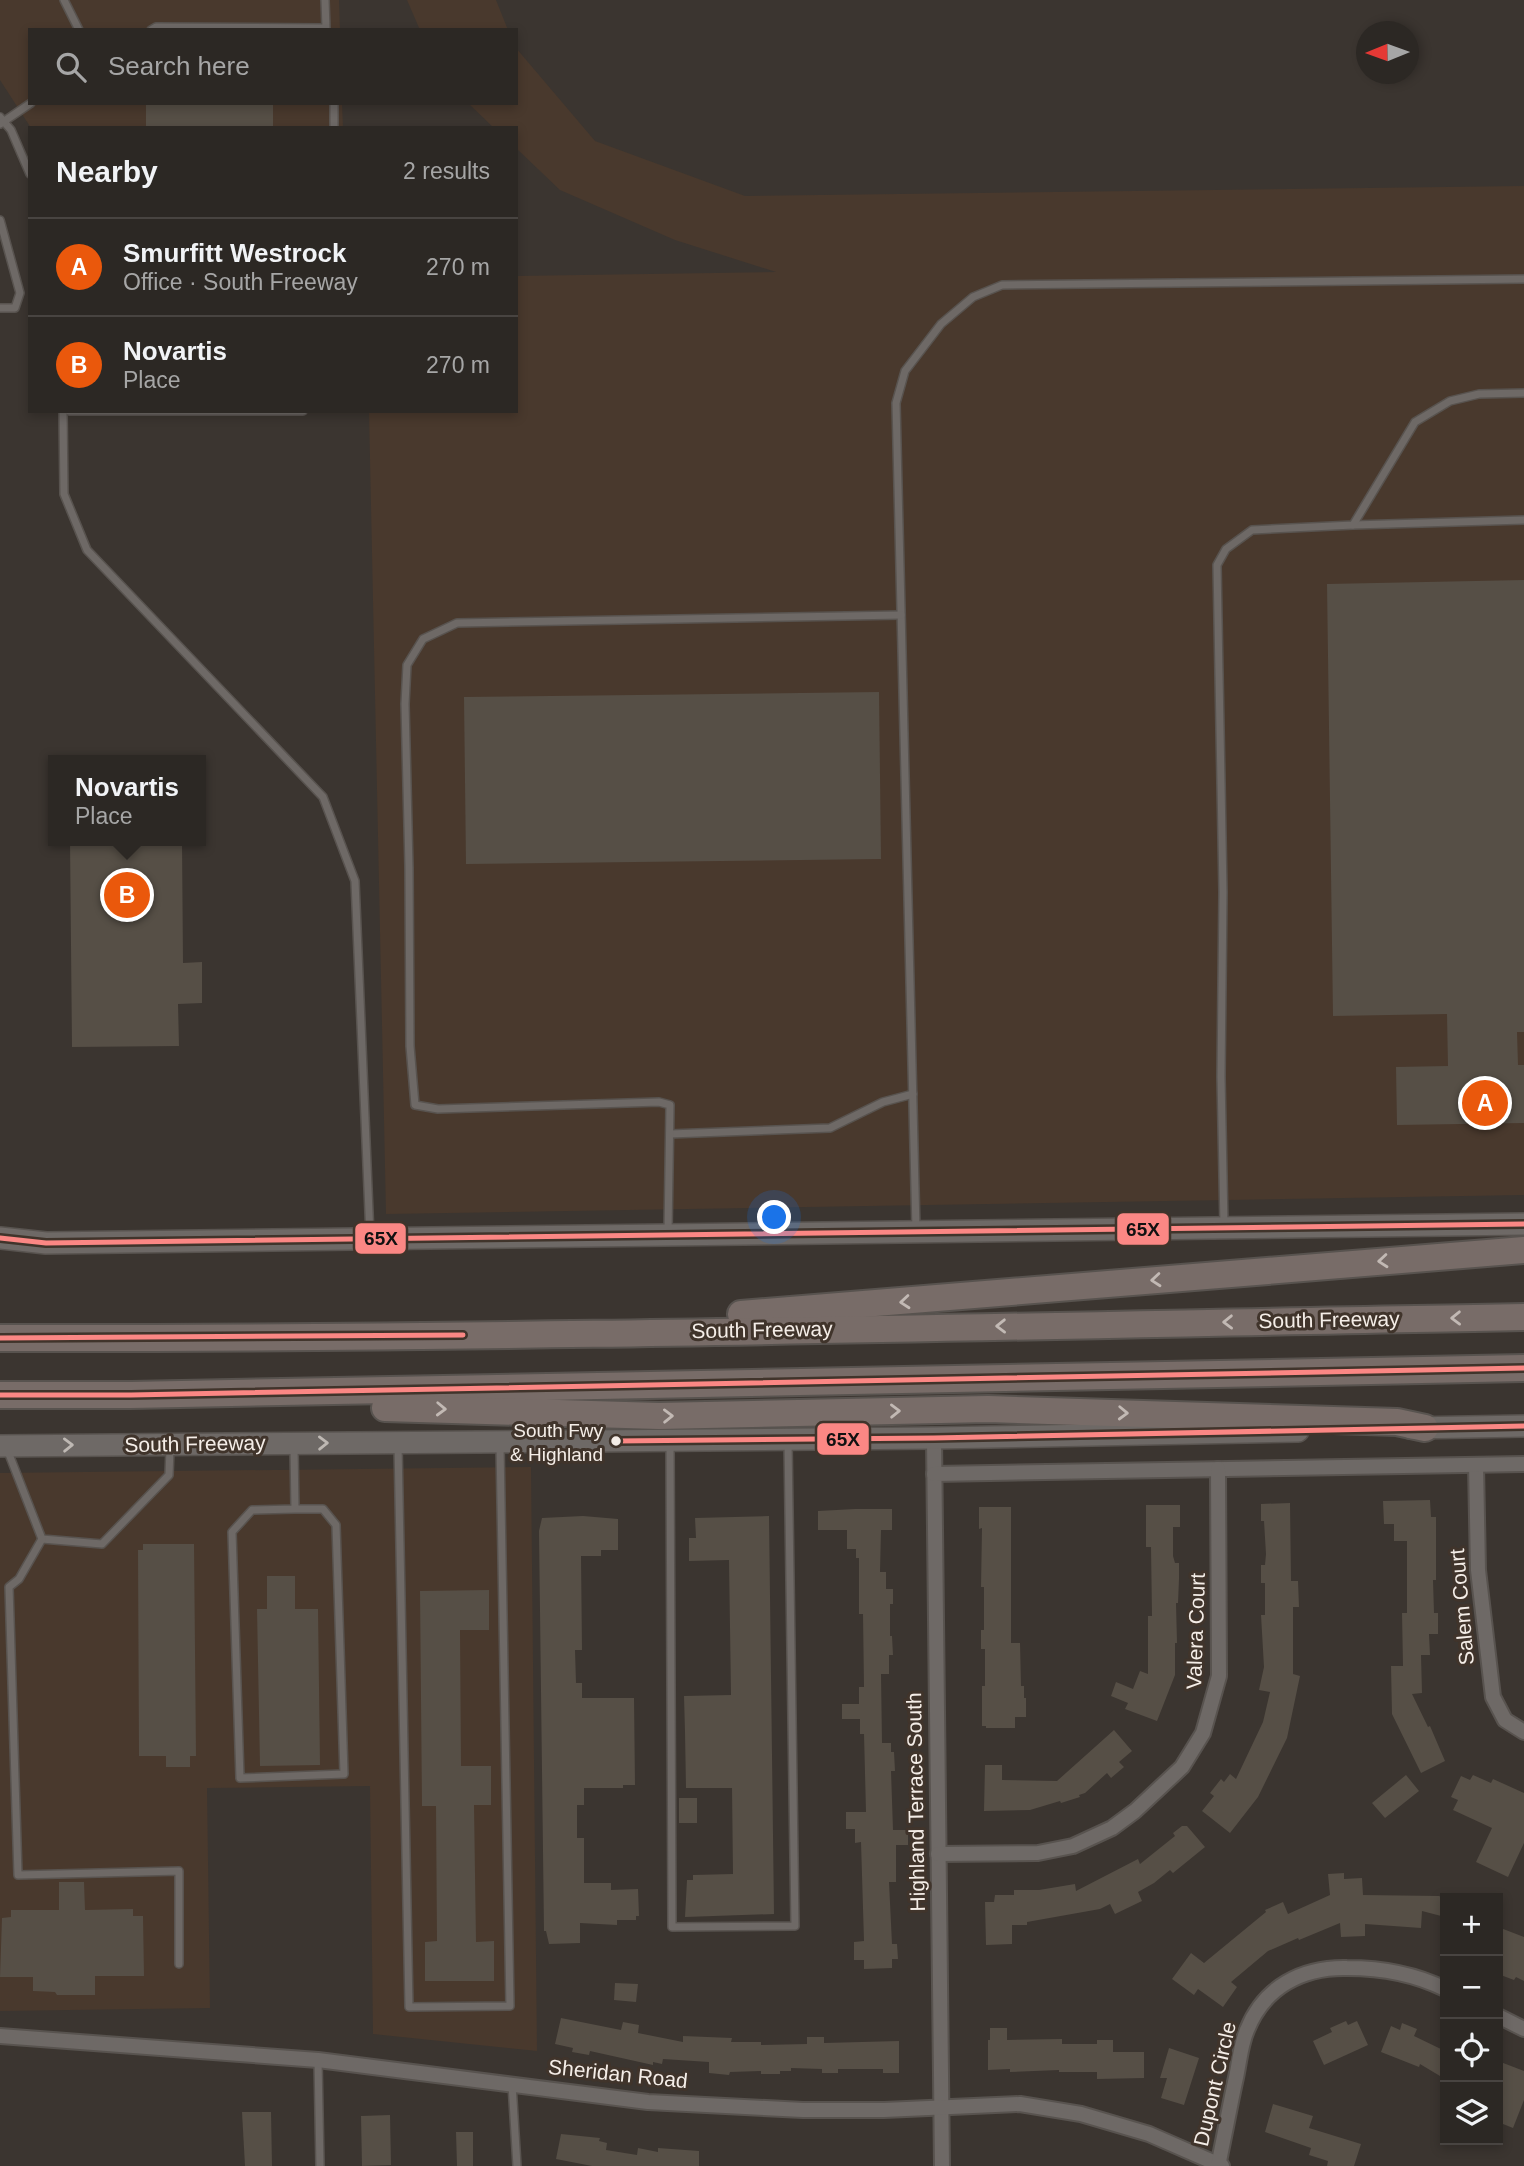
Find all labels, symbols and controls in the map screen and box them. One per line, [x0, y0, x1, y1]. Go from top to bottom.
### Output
north arrow [1356, 21, 1419, 84]
search box [28, 28, 518, 105]
icon: search [52, 48, 90, 86]
text: Search here [108, 51, 250, 81]
text: Nearby [56, 155, 158, 188]
text: 2 results [403, 158, 490, 184]
text: Smurfitt Westrock [123, 238, 346, 268]
text: A [71, 254, 87, 280]
text: 270 m [426, 254, 490, 280]
text: Office · South Freeway [123, 269, 358, 295]
text: Novartis [123, 336, 227, 366]
text: B [71, 352, 87, 378]
text: 270 m [426, 352, 490, 378]
text: Place [123, 367, 181, 393]
popup [48, 755, 206, 846]
text: Novartis [75, 772, 179, 802]
text: Place [75, 803, 133, 829]
pin: B [104, 869, 150, 921]
pin: A [1462, 1077, 1508, 1129]
your location [757, 1200, 791, 1234]
line badge: 65X [1116, 1212, 1170, 1246]
text: 65X [1126, 1219, 1160, 1240]
line badge: 65X [354, 1222, 407, 1255]
text: 65X [364, 1228, 398, 1249]
one-way arrow [1377, 1253, 1388, 1268]
one-way arrow [1150, 1272, 1161, 1287]
one-way arrow [899, 1294, 910, 1309]
street label: South Freeway [1258, 1307, 1400, 1332]
one-way arrow [1450, 1310, 1461, 1326]
one-way arrow [1223, 1314, 1233, 1330]
street label: South Freeway [691, 1317, 833, 1342]
one-way arrow [995, 1318, 1006, 1334]
one-way arrow [435, 1401, 446, 1416]
one-way arrow [891, 1403, 901, 1419]
one-way arrow [1118, 1405, 1129, 1420]
one-way arrow [663, 1408, 674, 1423]
place label: South Fwy & Highland [510, 1420, 603, 1465]
line badge: 65X [816, 1422, 870, 1456]
text: 65X [826, 1429, 860, 1450]
street label: South Freeway [124, 1431, 266, 1456]
marker: South Fwy & Highland [609, 1434, 623, 1448]
one-way arrow [318, 1435, 329, 1451]
one-way arrow [63, 1438, 74, 1453]
street label: Salem Court [1445, 1548, 1478, 1666]
street label: Valera Court [1182, 1572, 1209, 1690]
street label: Highland Terrace South [902, 1692, 929, 1912]
map controls [1440, 1893, 1503, 2145]
button: + [1440, 1893, 1503, 1956]
button: − [1440, 1956, 1503, 2019]
street label: Dupont Circle [1189, 2019, 1240, 2148]
button: locate [1440, 2019, 1503, 2082]
street label: Sheridan Road [547, 2055, 689, 2092]
button: layers [1440, 2082, 1503, 2145]

